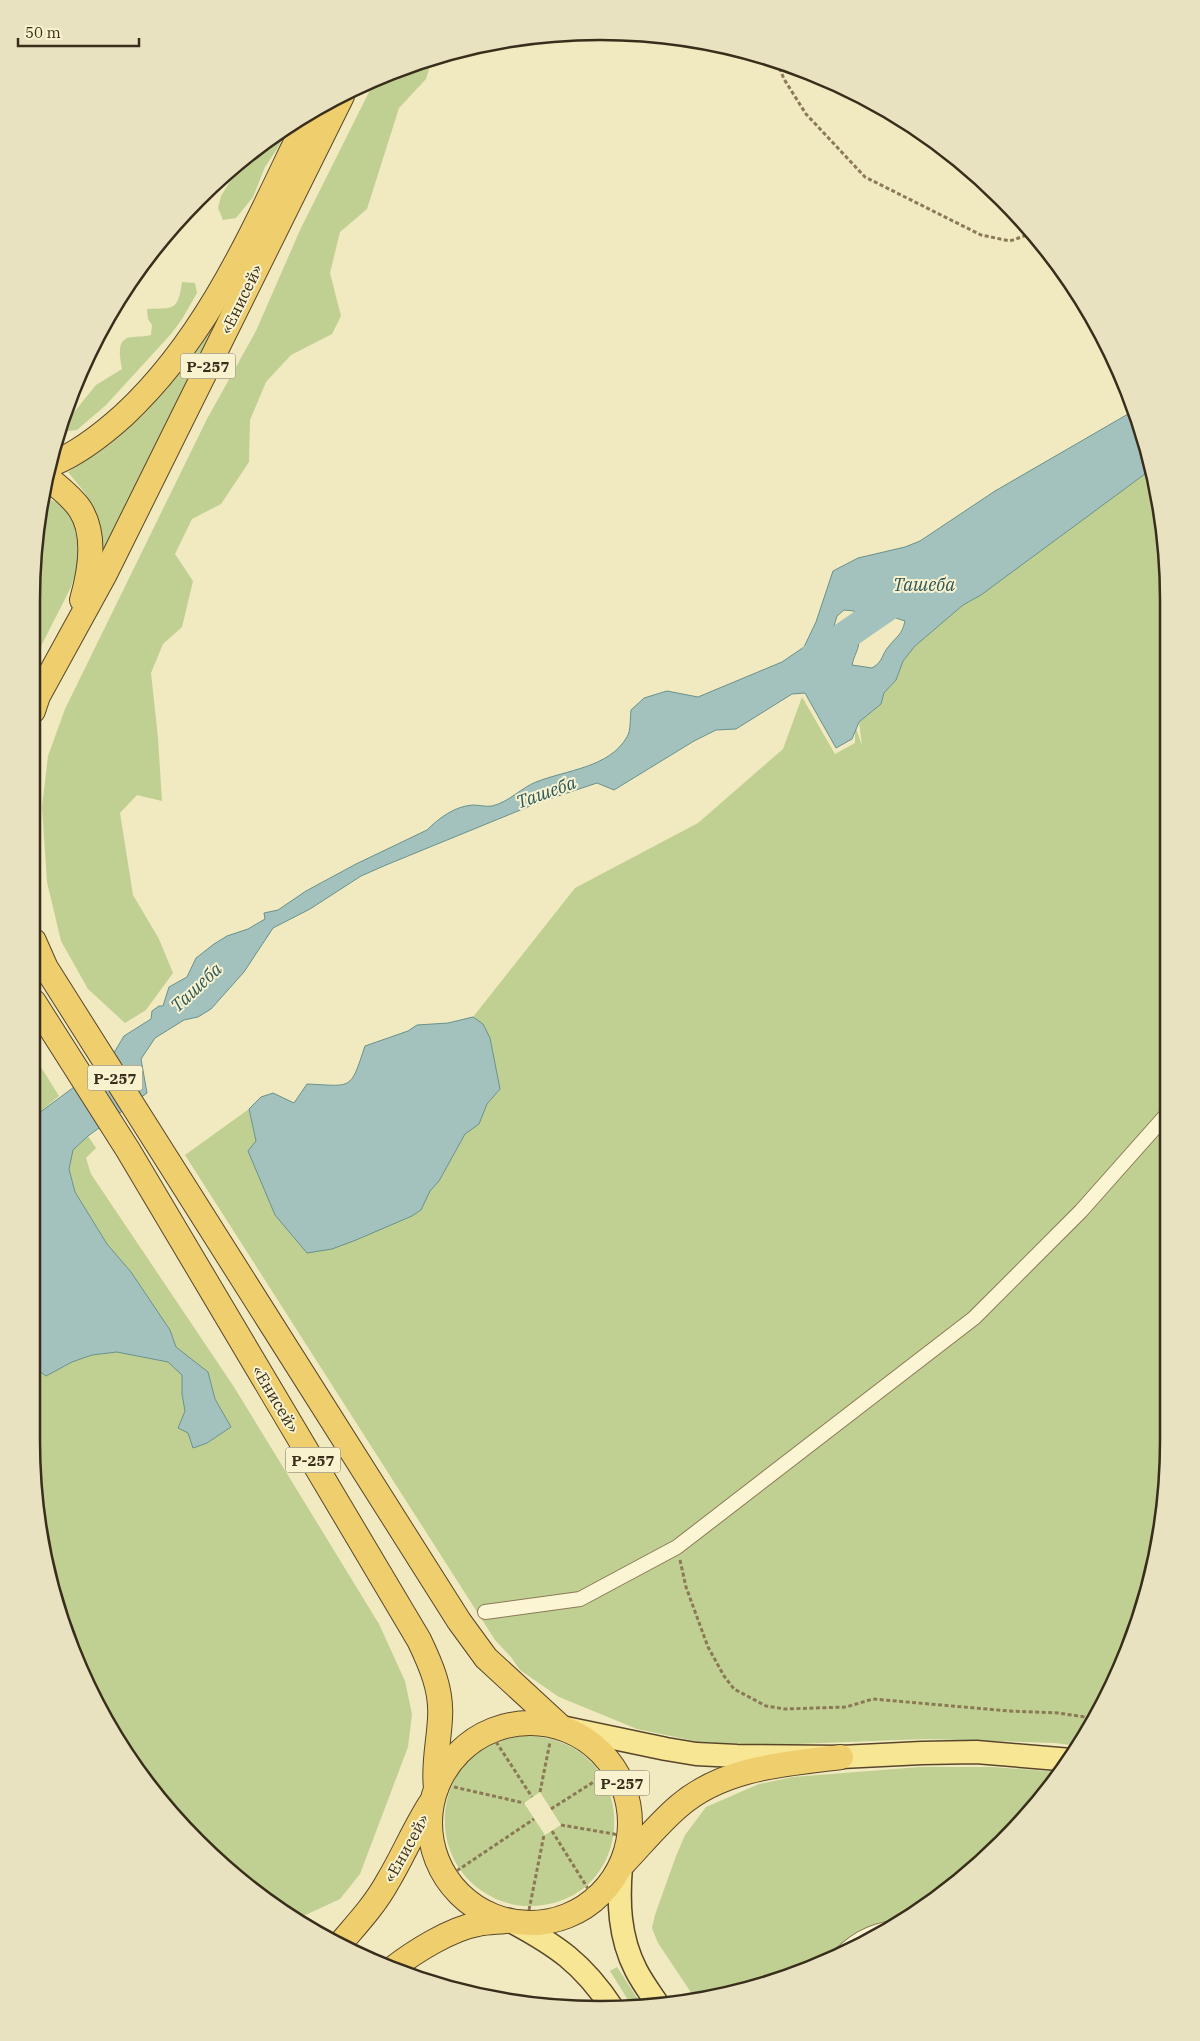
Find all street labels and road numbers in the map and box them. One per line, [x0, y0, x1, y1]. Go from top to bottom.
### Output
street label: «Енисей» [216, 261, 266, 337]
road number: Р-257 [180, 354, 236, 378]
road number: Р-257 [88, 1066, 142, 1090]
street label: «Енисей» [248, 1362, 304, 1436]
road number: Р-257 [286, 1448, 340, 1472]
road number: Р-257 [594, 1770, 650, 1796]
street label: «Енисей» [379, 1810, 433, 1886]

